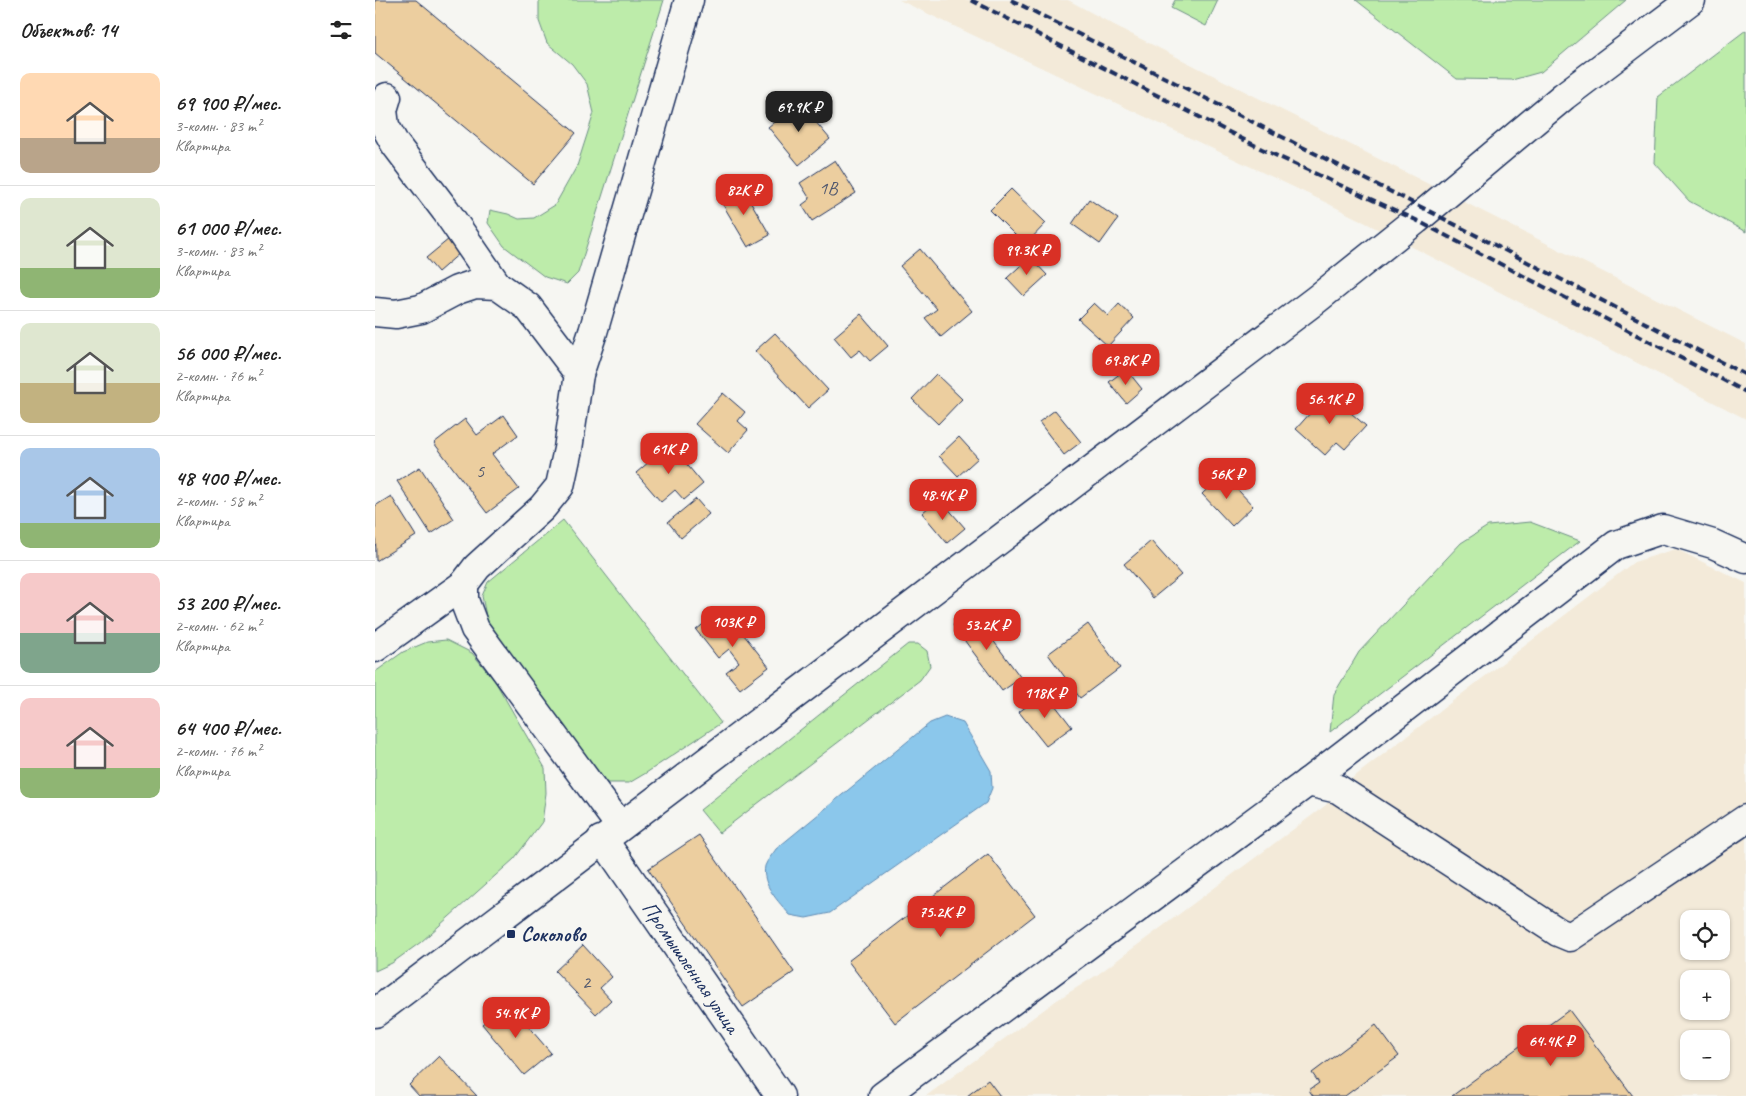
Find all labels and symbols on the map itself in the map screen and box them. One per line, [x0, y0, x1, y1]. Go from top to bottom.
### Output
pin: 69.9K ₽ [753, 90, 845, 133]
pin: 82K ₽ [709, 174, 779, 216]
house number: 1В [819, 176, 838, 200]
pin: 99.3K ₽ [981, 234, 1073, 276]
pin: 69.8K ₽ [1080, 344, 1172, 386]
pin: 56.1K ₽ [1284, 382, 1376, 425]
pin: 61K ₽ [634, 432, 704, 475]
pin: 56K ₽ [1192, 458, 1262, 500]
house number: 5 [476, 459, 486, 483]
pin: 48.4K ₽ [897, 478, 989, 521]
pin: 103K ₽ [692, 606, 774, 648]
pin: 53.2K ₽ [941, 608, 1033, 651]
pin: 118K ₽ [1004, 676, 1086, 719]
street label: Промышленная улица [637, 896, 747, 1040]
pin: 75.2K ₽ [895, 896, 987, 938]
place label: Соколово [521, 921, 587, 947]
marker: Соколово [505, 928, 517, 940]
house number: 2 [582, 970, 592, 994]
pin: 54.9K ₽ [470, 996, 562, 1039]
pin: 64.4K ₽ [1505, 1024, 1597, 1067]

